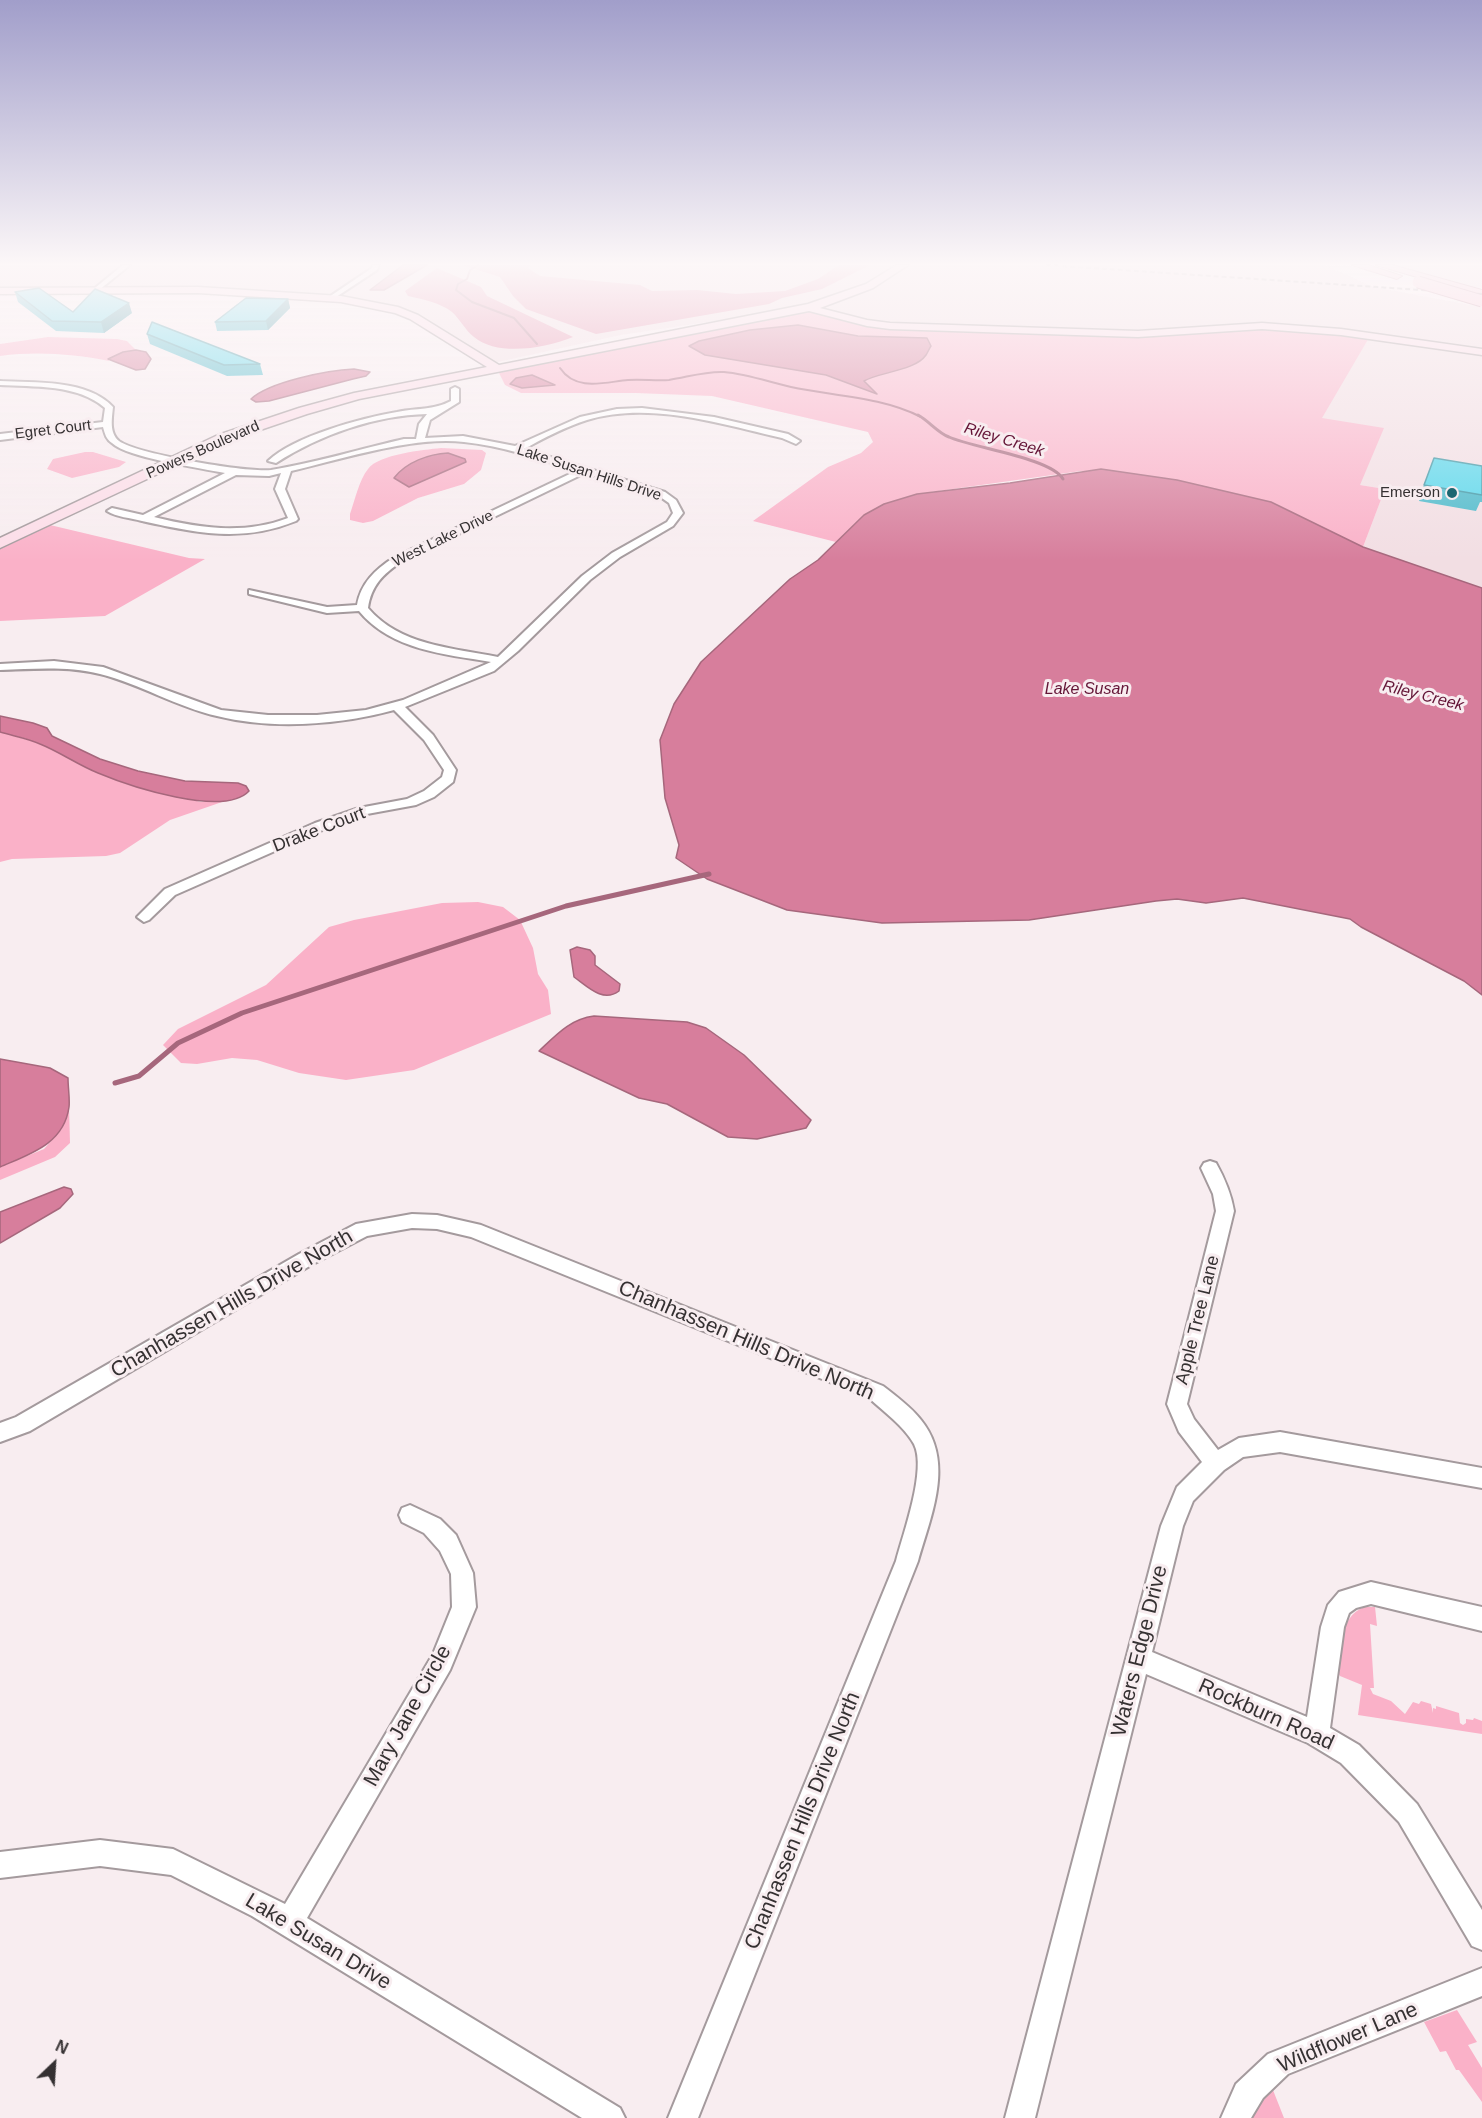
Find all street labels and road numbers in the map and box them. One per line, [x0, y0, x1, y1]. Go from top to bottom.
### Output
street label: Egret Court [14, 416, 92, 444]
street label: Powers Boulevard [144, 417, 262, 483]
street label: Lake Susan Hills Drive [514, 441, 664, 505]
street label: West Lake Drive [390, 507, 496, 571]
street label: Drake Court [270, 803, 368, 857]
street label: Chanhassen Hills Drive North [106, 1224, 358, 1384]
street label: Apple Tree Lane [1172, 1253, 1224, 1387]
street label: Chanhassen Hills Drive North [614, 1276, 878, 1406]
street label: Waters Edge Drive [1107, 1563, 1173, 1739]
street label: Mary Jane Circle [359, 1641, 457, 1791]
street label: Rockburn Road [1194, 1674, 1338, 1756]
street label: Chanhassen Hills Drive North [740, 1689, 866, 1953]
street label: Lake Susan Drive [240, 1889, 396, 1995]
street label: Wildflower Lane [1274, 1997, 1422, 2079]

